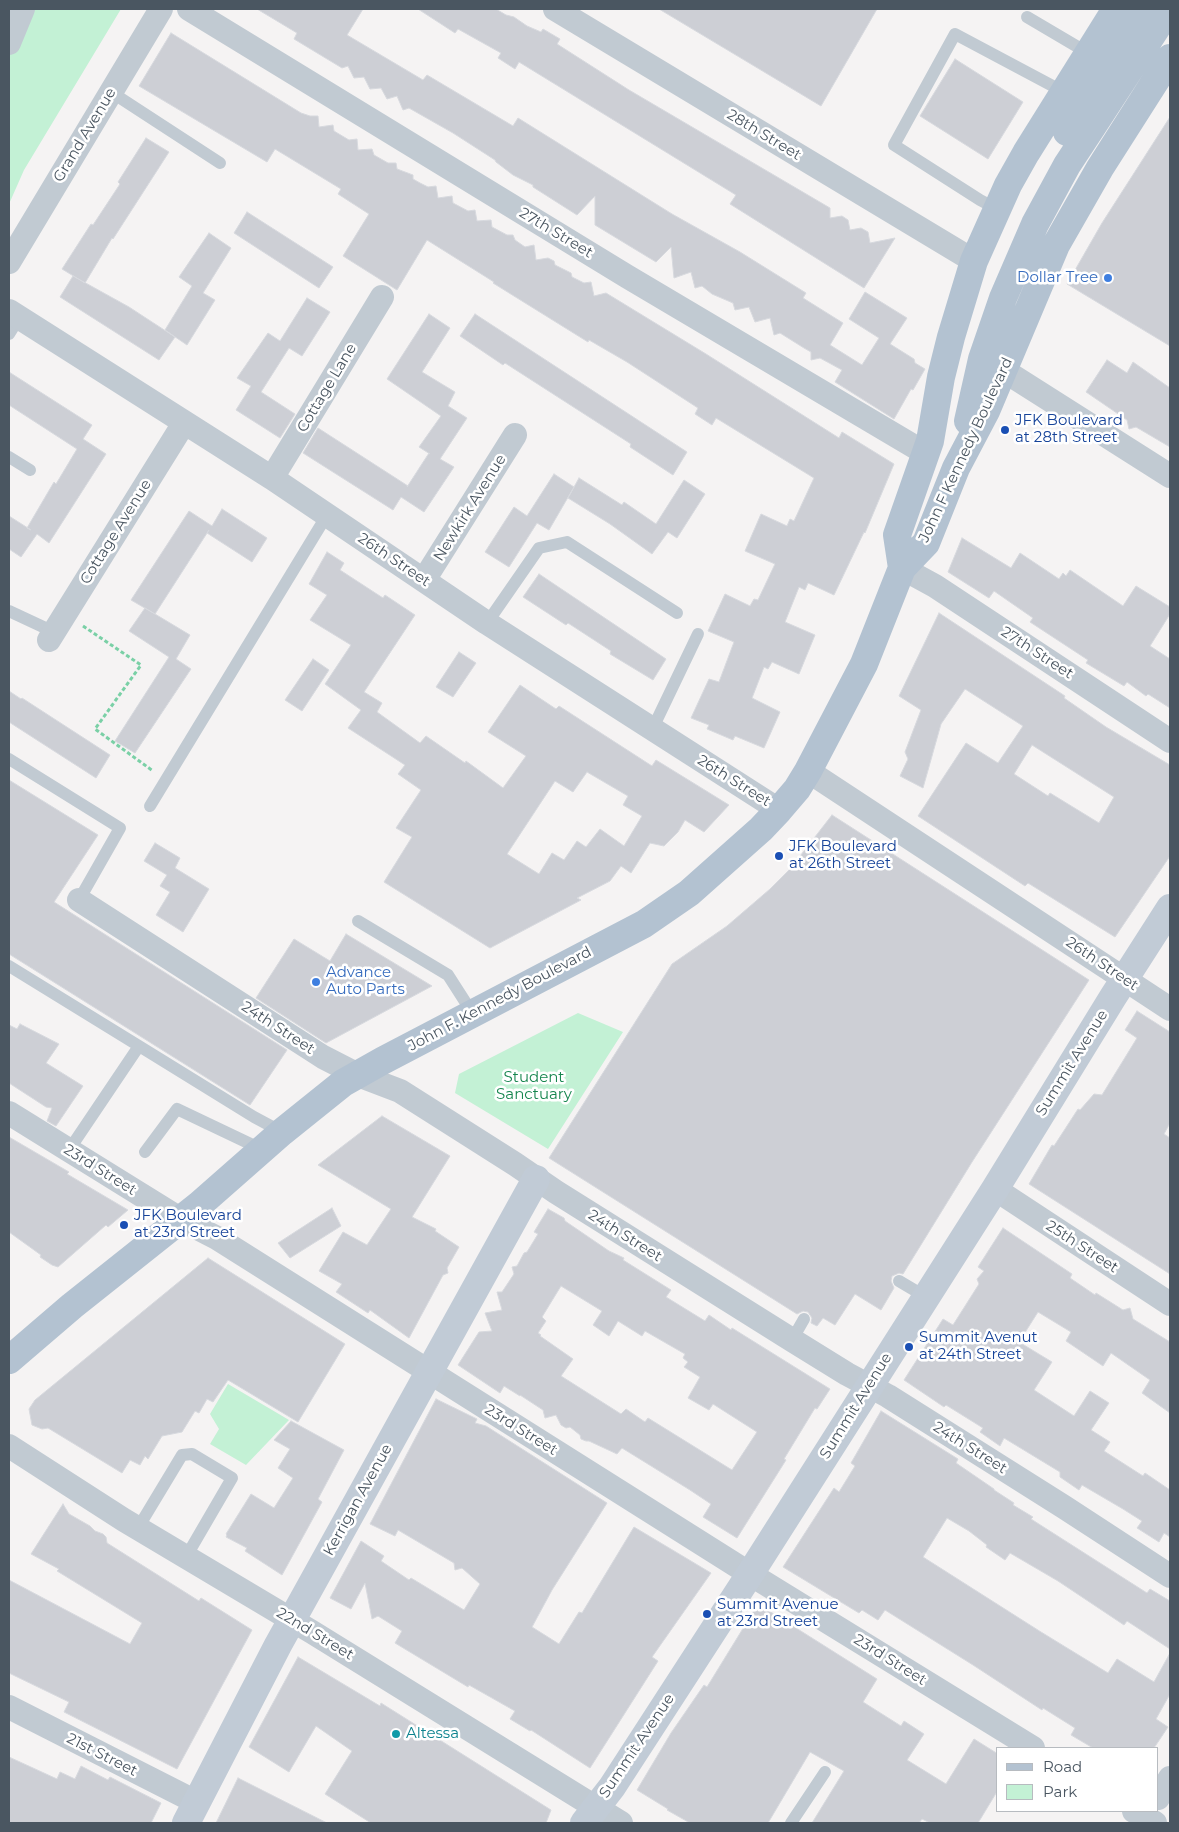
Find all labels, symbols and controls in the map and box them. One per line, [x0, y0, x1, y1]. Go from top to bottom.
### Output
street label: Grand Avenue [50, 85, 120, 185]
street label: 28th Street [724, 106, 804, 164]
street label: 27th Street [516, 204, 596, 262]
place label: Dollar Tree [1017, 269, 1098, 287]
marker: Dollar Tree [1102, 272, 1114, 284]
street label: Cottage Lane [293, 340, 361, 436]
street label: John F Kennedy Boulevard [915, 355, 1017, 545]
place label: JFK Boulevard at 28th Street [1015, 412, 1123, 447]
marker: JFK Boulevard at 28th Street [999, 424, 1011, 436]
street label: Newkirk Avenue [430, 451, 510, 565]
street label: Cottage Avenue [77, 476, 155, 588]
street label: 26th Street [355, 529, 433, 591]
street label: 27th Street [997, 623, 1077, 683]
street label: 26th Street [694, 751, 774, 811]
place label: JFK Boulevard at 26th Street [789, 838, 897, 873]
marker: JFK Boulevard at 26th Street [773, 850, 785, 862]
street label: 26th Street [1063, 933, 1141, 995]
street label: John F. Kennedy Boulevard [405, 943, 595, 1055]
place label: Advance Auto Parts [326, 964, 405, 999]
marker: Advance Auto Parts [310, 976, 322, 988]
street label: 24th Street [238, 998, 318, 1058]
street label: Summit Avenue [1032, 1007, 1112, 1119]
park label: Student Sanctuary [496, 1069, 572, 1104]
street label: 23rd Street [60, 1141, 140, 1199]
street label: 24th Street [585, 1206, 665, 1266]
place label: JFK Boulevard at 23rd Street [134, 1207, 242, 1242]
street label: 25th Street [1042, 1217, 1122, 1277]
marker: JFK Boulevard at 23rd Street [118, 1219, 130, 1231]
place label: Summit Avenut at 24th Street [919, 1329, 1038, 1364]
marker: Summit Avenut at 24th Street [903, 1341, 915, 1353]
street label: Summit Avenue [816, 1350, 896, 1462]
street label: 23rd Street [481, 1401, 561, 1459]
street label: 24th Street [930, 1418, 1010, 1478]
street label: Kerrigan Avenue [320, 1441, 396, 1559]
place label: Summit Avenue at 23rd Street [717, 1596, 839, 1631]
street label: 22nd Street [273, 1604, 357, 1664]
marker: Summit Avenue at 23rd Street [701, 1608, 713, 1620]
street label: 23rd Street [850, 1631, 930, 1689]
street label: Summit Avenue [596, 1691, 678, 1801]
place label: Altessa [406, 1725, 459, 1743]
marker: Altessa [390, 1728, 402, 1740]
street label: 21st Street [64, 1730, 140, 1780]
legend [996, 1747, 1159, 1812]
text: Road [1043, 1757, 1082, 1776]
text: Park [1043, 1782, 1077, 1801]

